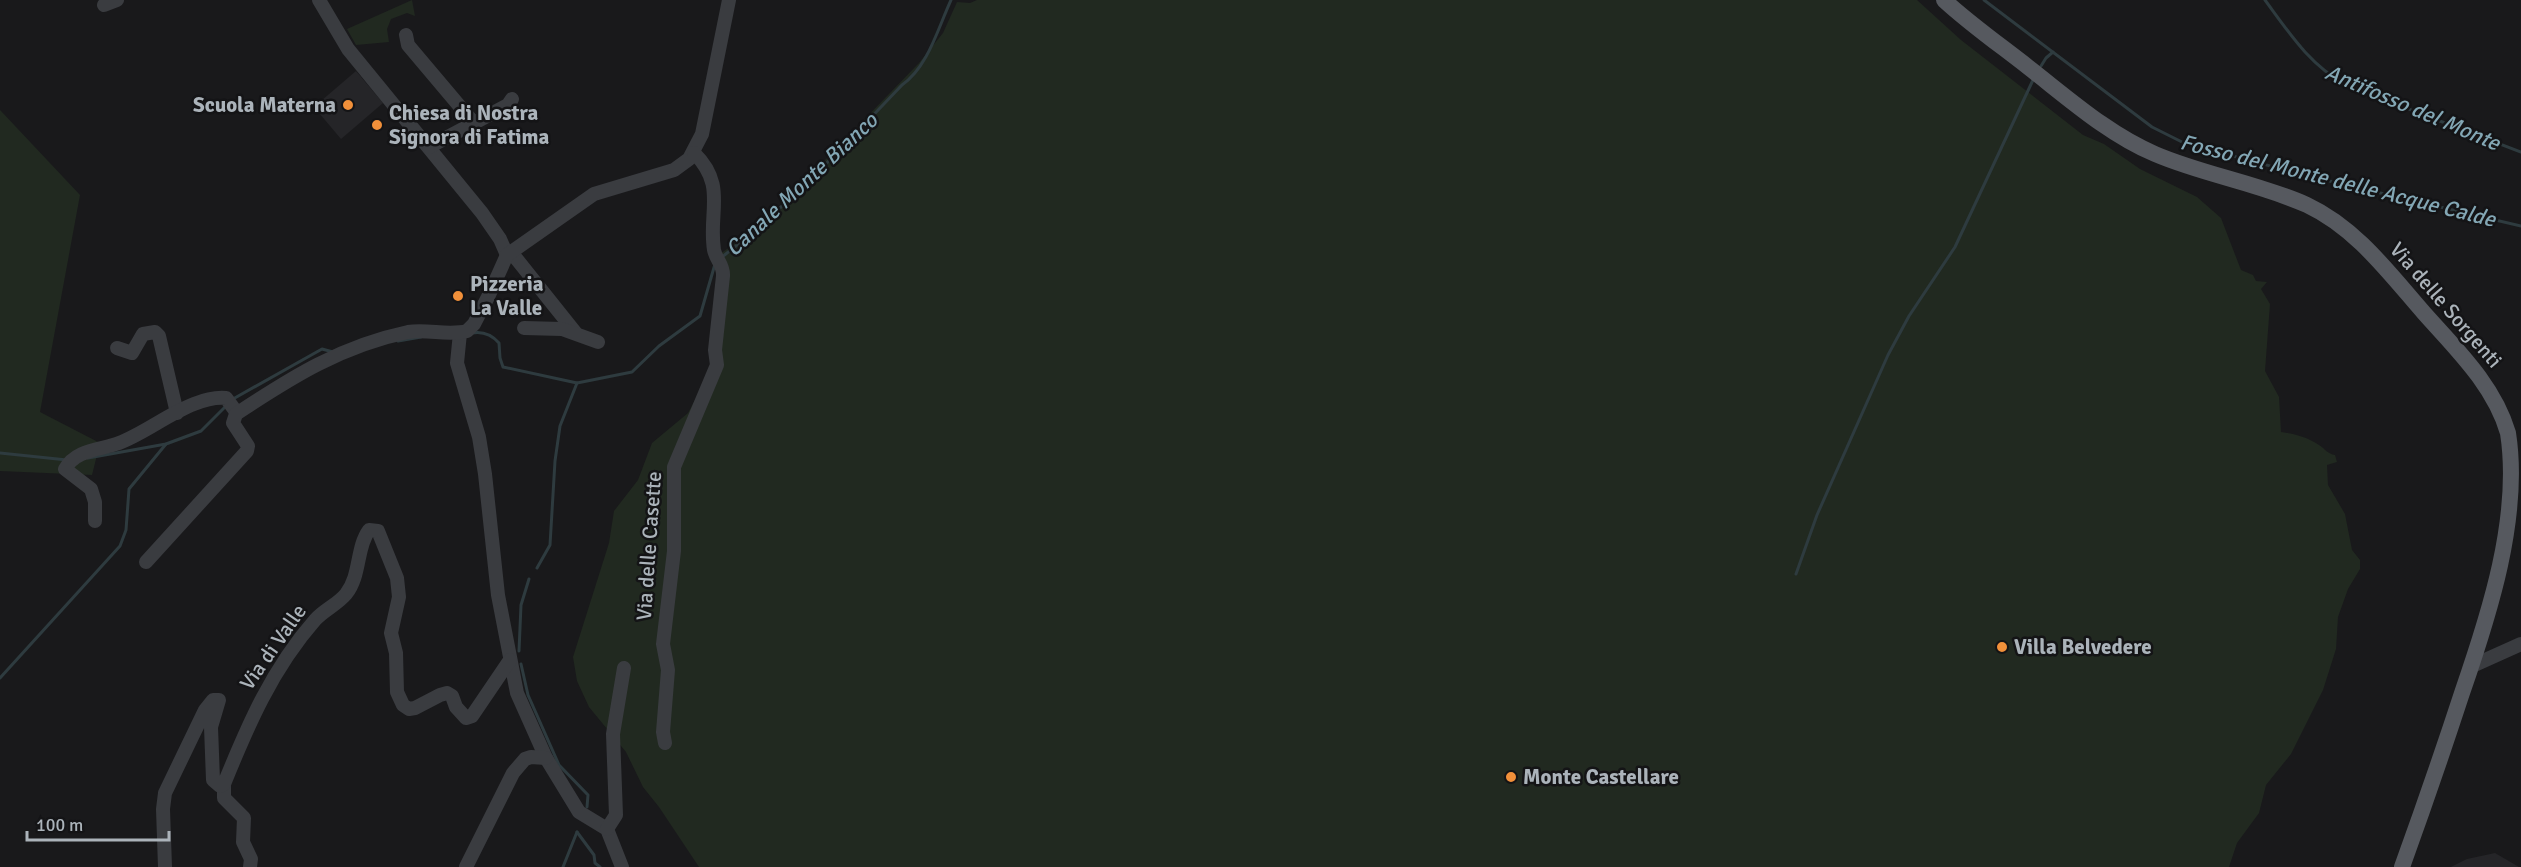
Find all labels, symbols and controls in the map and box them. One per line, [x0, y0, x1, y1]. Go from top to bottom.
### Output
water label: Antifosso del Monte [2321, 59, 2505, 157]
place label: Scuola Materna [193, 92, 336, 118]
marker: Scuola Materna [341, 98, 355, 112]
place label: Chiesa di Nostra Signora di Fatima [389, 100, 550, 150]
water label: Canale Monte Bianco [720, 106, 884, 262]
marker: Chiesa di Nostra Signora di Fatima [370, 118, 384, 132]
water label: Fosso del Monte delle Acque Calde [2178, 128, 2499, 233]
street label: Via delle Sorgenti [2384, 237, 2508, 373]
place label: Pizzeria La Valle [470, 271, 544, 321]
marker: Pizzeria La Valle [451, 289, 465, 303]
street label: Via delle Casette [631, 470, 667, 622]
street label: Via di Valle [234, 599, 312, 695]
place label: Villa Belvedere [2014, 634, 2152, 660]
marker: Villa Belvedere [1995, 640, 2009, 654]
place label: Monte Castellare [1523, 764, 1679, 790]
marker: Monte Castellare [1504, 770, 1518, 784]
scale bar [27, 804, 170, 842]
text: 100 m [36, 814, 83, 836]

